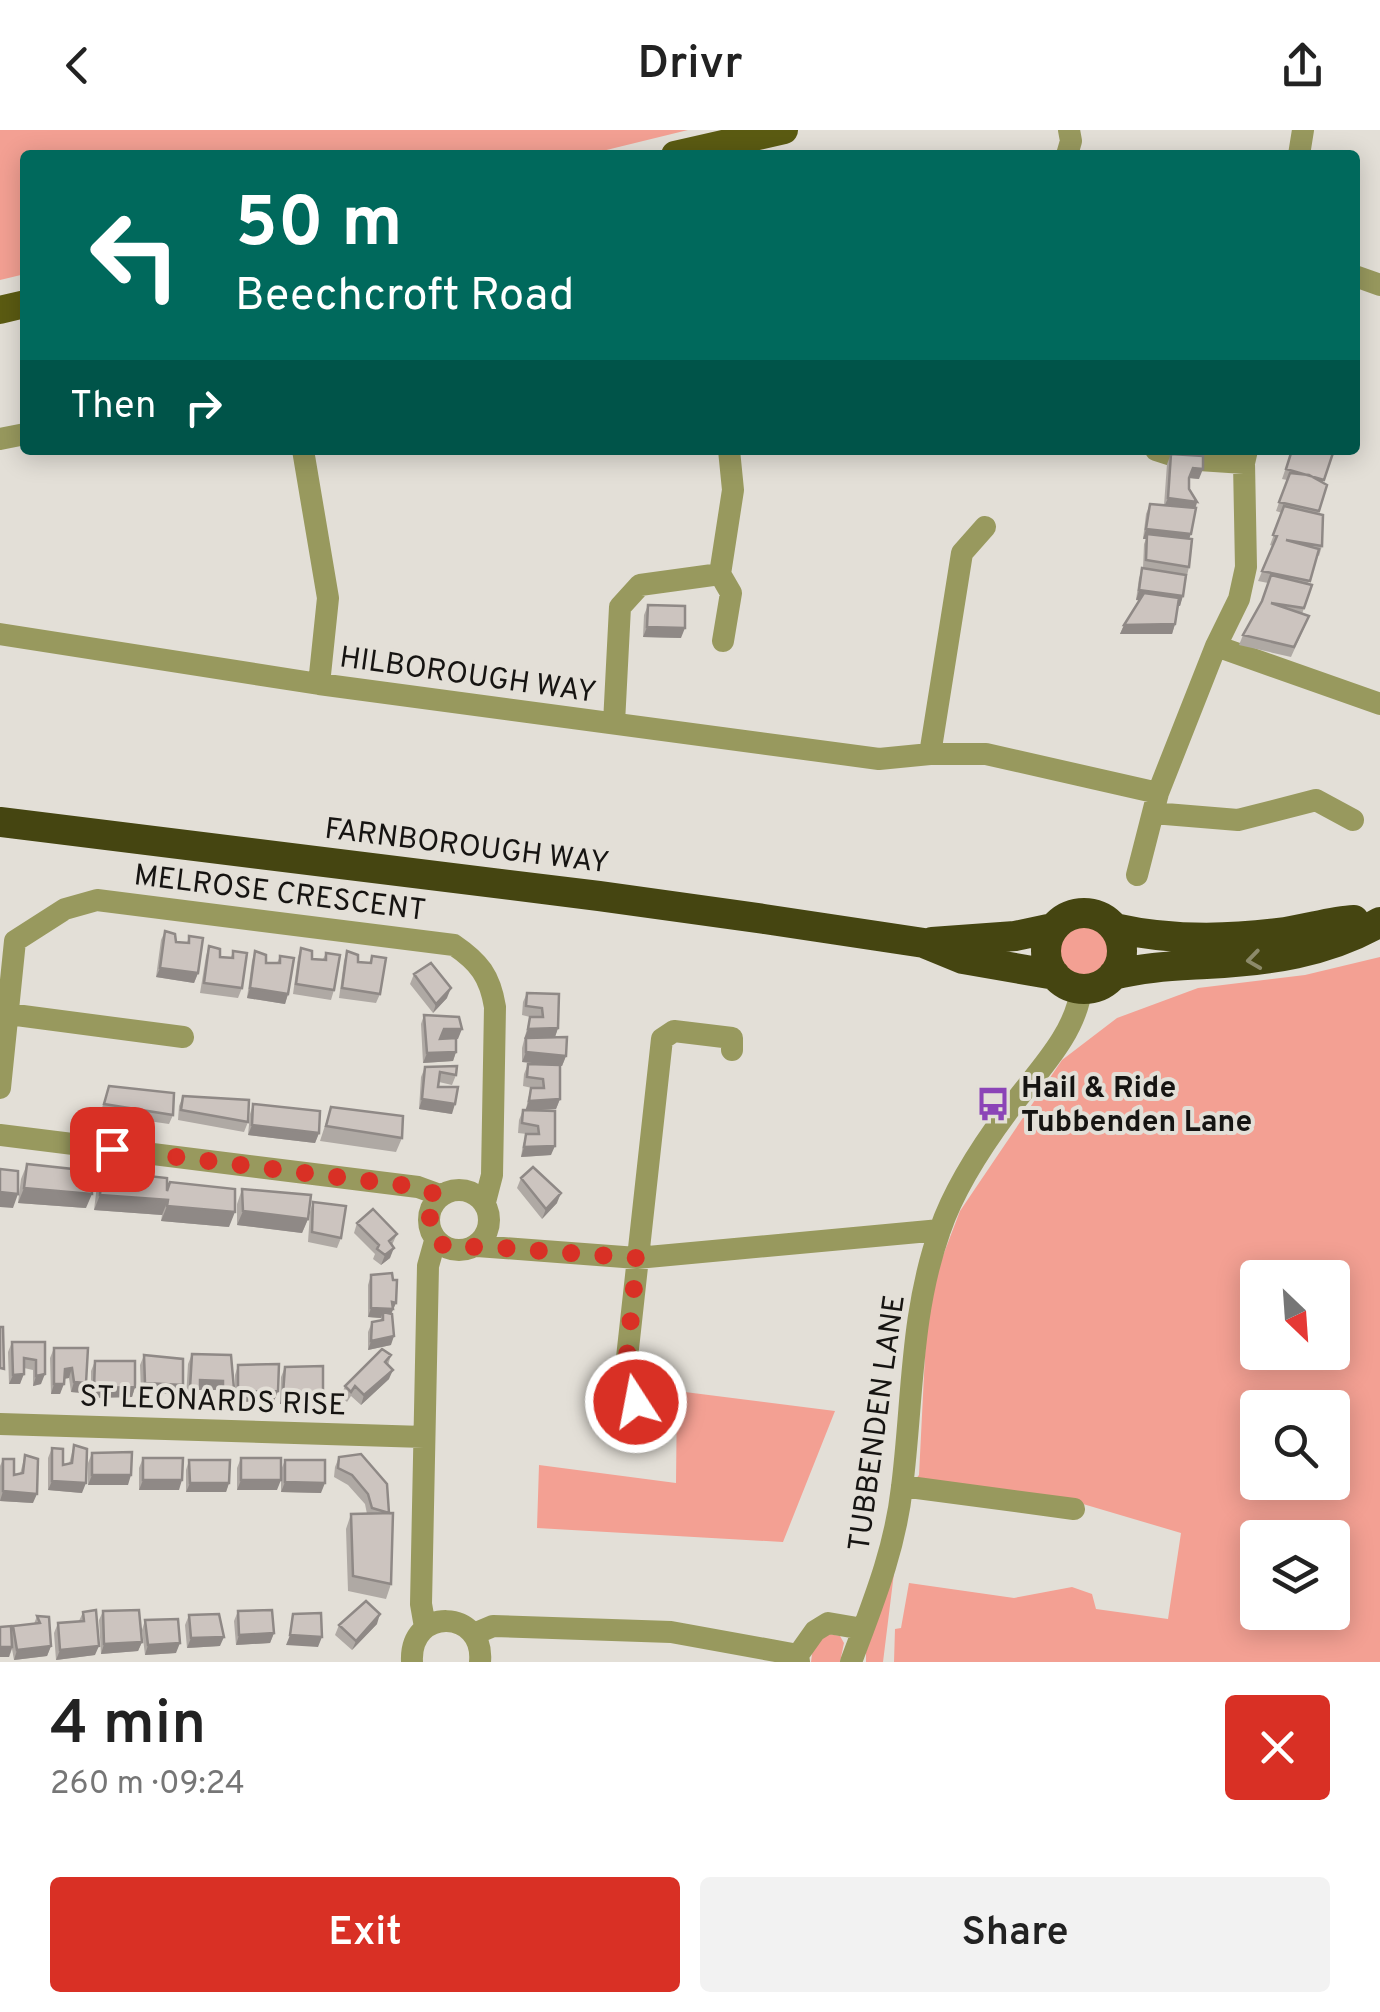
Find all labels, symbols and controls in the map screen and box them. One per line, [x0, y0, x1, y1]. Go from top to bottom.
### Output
text: Drivr [637, 37, 743, 94]
icon: back [50, 38, 105, 93]
icon: share [1275, 38, 1330, 93]
text: 50 m [235, 182, 402, 271]
icon: left [70, 190, 200, 320]
text: Beechcroft Road [235, 269, 574, 326]
icon: right [176, 380, 231, 435]
text: Then [70, 383, 156, 432]
street label: HILBOROUGH WAY [337, 640, 598, 713]
street label: FARNBOROUGH WAY [322, 812, 611, 883]
street label: MELROSE CRESCENT [132, 858, 428, 931]
one-way arrow [1246, 949, 1262, 970]
place label: Hail & Ride Tubbenden Lane [1021, 1071, 1252, 1142]
bus stop icon: Hail & Ride Tubbenden Lane [974, 1085, 1012, 1123]
pin [70, 1107, 155, 1192]
icon: arrive [85, 1122, 140, 1177]
north arrow [1240, 1260, 1350, 1370]
map controls [1240, 1260, 1350, 1630]
street label: TUBBENDEN LANE [842, 1293, 915, 1554]
position arrow [584, 1350, 688, 1454]
street label: ST LEONARDS RISE [79, 1379, 347, 1426]
button: search [1240, 1390, 1350, 1500]
button: layers [1240, 1520, 1350, 1630]
text: 4 min [50, 1689, 206, 1765]
button: close [1225, 1695, 1330, 1800]
text: 260 m · 09:24 [50, 1765, 245, 1805]
button: Exit [50, 1877, 680, 1992]
button: Share [700, 1877, 1330, 1992]

